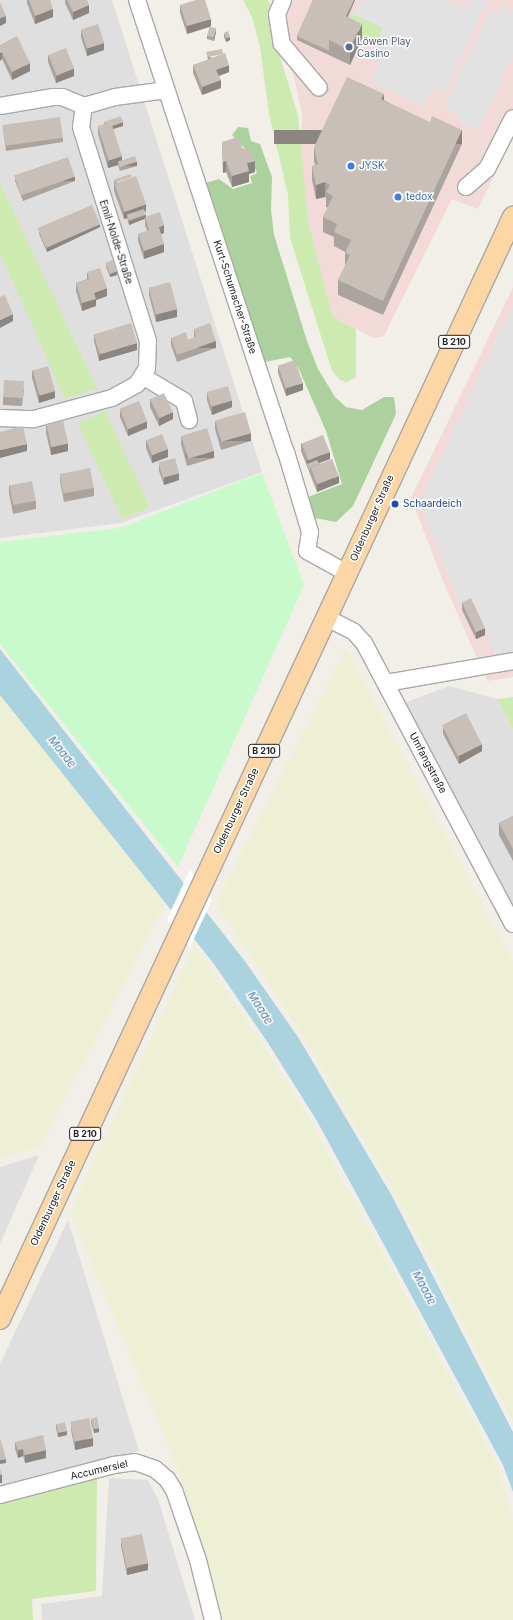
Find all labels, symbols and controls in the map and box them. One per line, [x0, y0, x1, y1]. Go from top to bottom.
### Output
place label: Löwen Play Casino [357, 35, 411, 58]
marker: Löwen Play Casino [344, 42, 354, 52]
place label: JYSK [359, 160, 385, 172]
marker: JYSK [346, 161, 356, 171]
place label: tedox [406, 191, 432, 203]
marker: tedox [393, 192, 403, 202]
street label: Emil-Nolde-Straße [97, 198, 135, 286]
street label: Kurt-Schumacher-Straße [211, 239, 259, 355]
road number: B 210 [438, 335, 470, 349]
street label: Oldenburger Straße [348, 473, 396, 563]
place label: Schaardeich [403, 498, 462, 510]
marker: Schaardeich [390, 499, 400, 509]
street label: Umfangstraße [407, 730, 449, 796]
water label: Maade [46, 734, 78, 770]
road number: B 210 [248, 744, 280, 758]
street label: Oldenburger Straße [211, 766, 261, 856]
water label: Maade [245, 989, 275, 1027]
road number: B 210 [69, 1127, 101, 1141]
street label: Oldenburger Straße [28, 1158, 78, 1248]
water label: Maade [410, 1269, 438, 1307]
street label: Accumersiel [69, 1458, 129, 1482]

